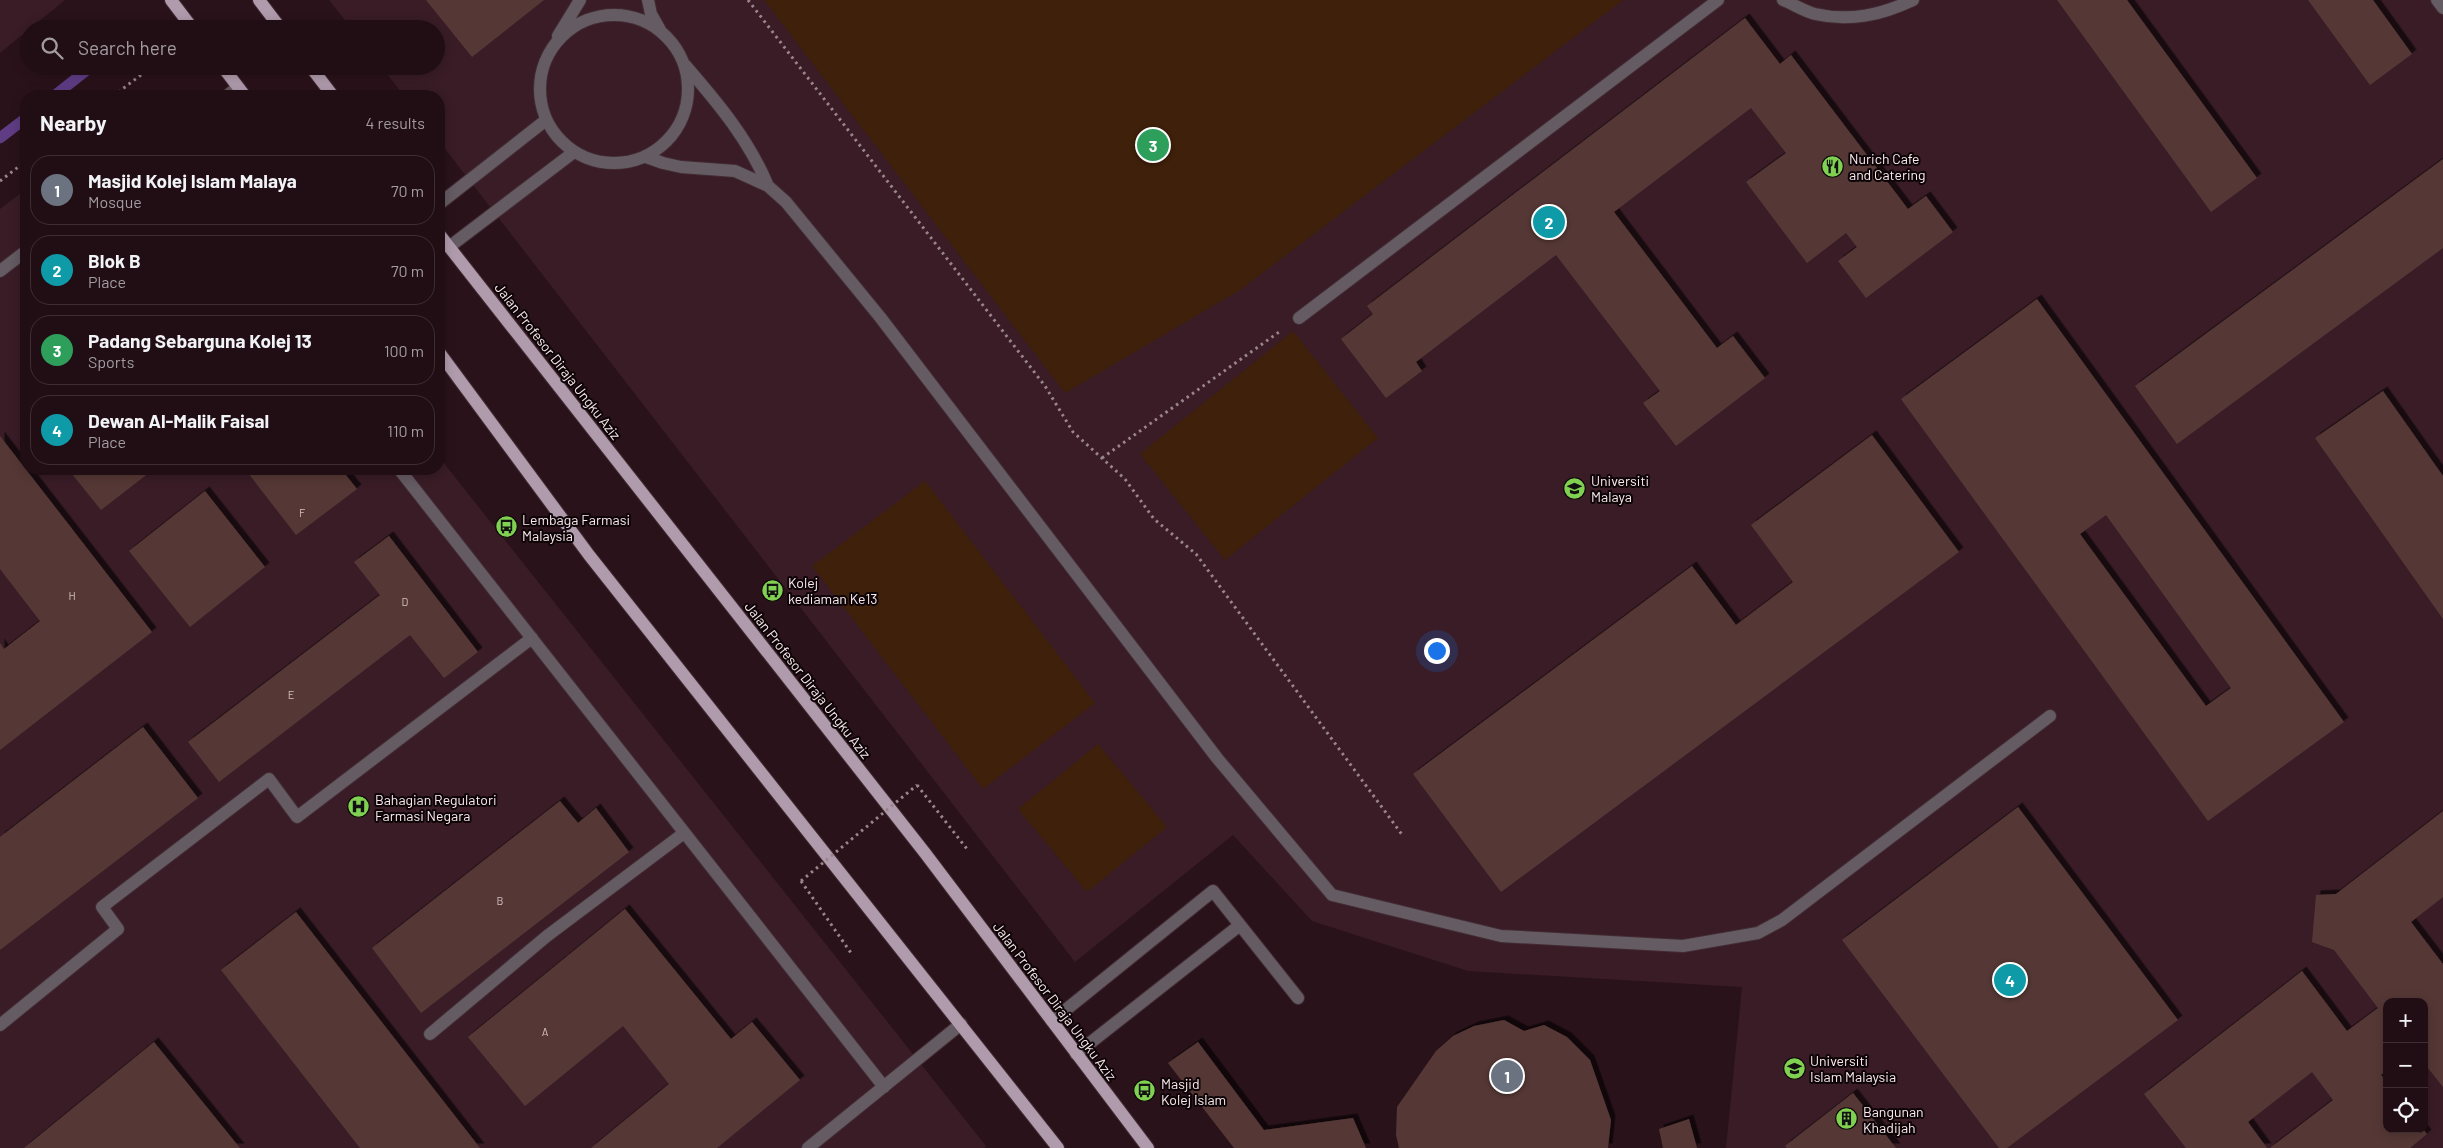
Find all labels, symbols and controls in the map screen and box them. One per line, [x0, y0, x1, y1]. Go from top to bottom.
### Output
search box [20, 20, 445, 75]
icon: search [38, 34, 66, 62]
text: Search here [78, 36, 177, 59]
text: Nearby [40, 110, 106, 135]
text: 4 results [365, 113, 425, 132]
pin: 3 [1137, 126, 1169, 164]
place label: Nurich Cafe and Catering [1849, 150, 1926, 183]
restaurant icon: Nurich Cafe and Catering [1821, 154, 1845, 178]
text: Masjid Kolej Islam Malaya [88, 169, 297, 192]
text: 1 [54, 181, 60, 200]
text: 70 m [391, 181, 424, 200]
text: Mosque [88, 192, 142, 211]
pin: 2 [1533, 203, 1565, 241]
text: Blok B [88, 249, 141, 272]
text: 2 [53, 261, 61, 280]
text: 70 m [391, 261, 424, 280]
text: Place [88, 272, 126, 291]
street label: Jalan Profesor Diraja Ungku Aziz [491, 279, 625, 443]
text: Padang Sebarguna Kolej 13 [88, 329, 312, 352]
text: 3 [53, 341, 61, 360]
text: 100 m [384, 341, 424, 360]
text: Sports [88, 352, 134, 371]
text: Dewan Al-Malik Faisal [88, 409, 269, 432]
text: 4 [52, 421, 62, 440]
text: 110 m [387, 421, 424, 440]
text: Place [88, 432, 126, 451]
place label: Universiti Malaya [1591, 472, 1649, 505]
school or university icon: Universiti Malaya [1563, 476, 1587, 500]
house number: F [299, 506, 305, 519]
place label: Lembaga Farmasi Malaysia [522, 511, 630, 544]
bus stop icon: Lembaga Farmasi Malaysia [494, 515, 518, 539]
place label: Kolej kediaman Ke13 [788, 574, 878, 607]
bus stop icon: Kolej kediaman Ke13 [760, 578, 784, 602]
house number: H [68, 589, 76, 602]
house number: D [402, 595, 409, 608]
street label: Jalan Profesor Diraja Ungku Aziz [741, 598, 875, 762]
your location [1424, 638, 1450, 664]
house number: E [288, 688, 295, 701]
place label: Bahagian Regulatori Farmasi Negara [375, 791, 497, 824]
hospital icon: Bahagian Regulatori Farmasi Negara [347, 795, 371, 819]
house number: B [497, 894, 504, 907]
street label: Jalan Profesor Diraja Ungku Aziz [990, 918, 1120, 1084]
pin: 4 [1994, 961, 2026, 999]
map controls [2383, 998, 2428, 1133]
button: + [2383, 998, 2428, 1043]
house number: A [542, 1025, 549, 1038]
button: − [2383, 1043, 2428, 1088]
place label: Universiti Islam Malaysia [1810, 1052, 1896, 1085]
school or university icon: Universiti Islam Malaysia [1782, 1056, 1806, 1080]
pin: 1 [1491, 1057, 1523, 1095]
place label: Masjid Kolej Islam [1161, 1075, 1226, 1108]
bus stop icon: Masjid Kolej Islam [1133, 1079, 1157, 1103]
button: locate [2383, 1088, 2428, 1133]
place label: Bangunan Khadijah [1863, 1103, 1924, 1136]
building icon: Bangunan Khadijah [1835, 1107, 1859, 1131]

